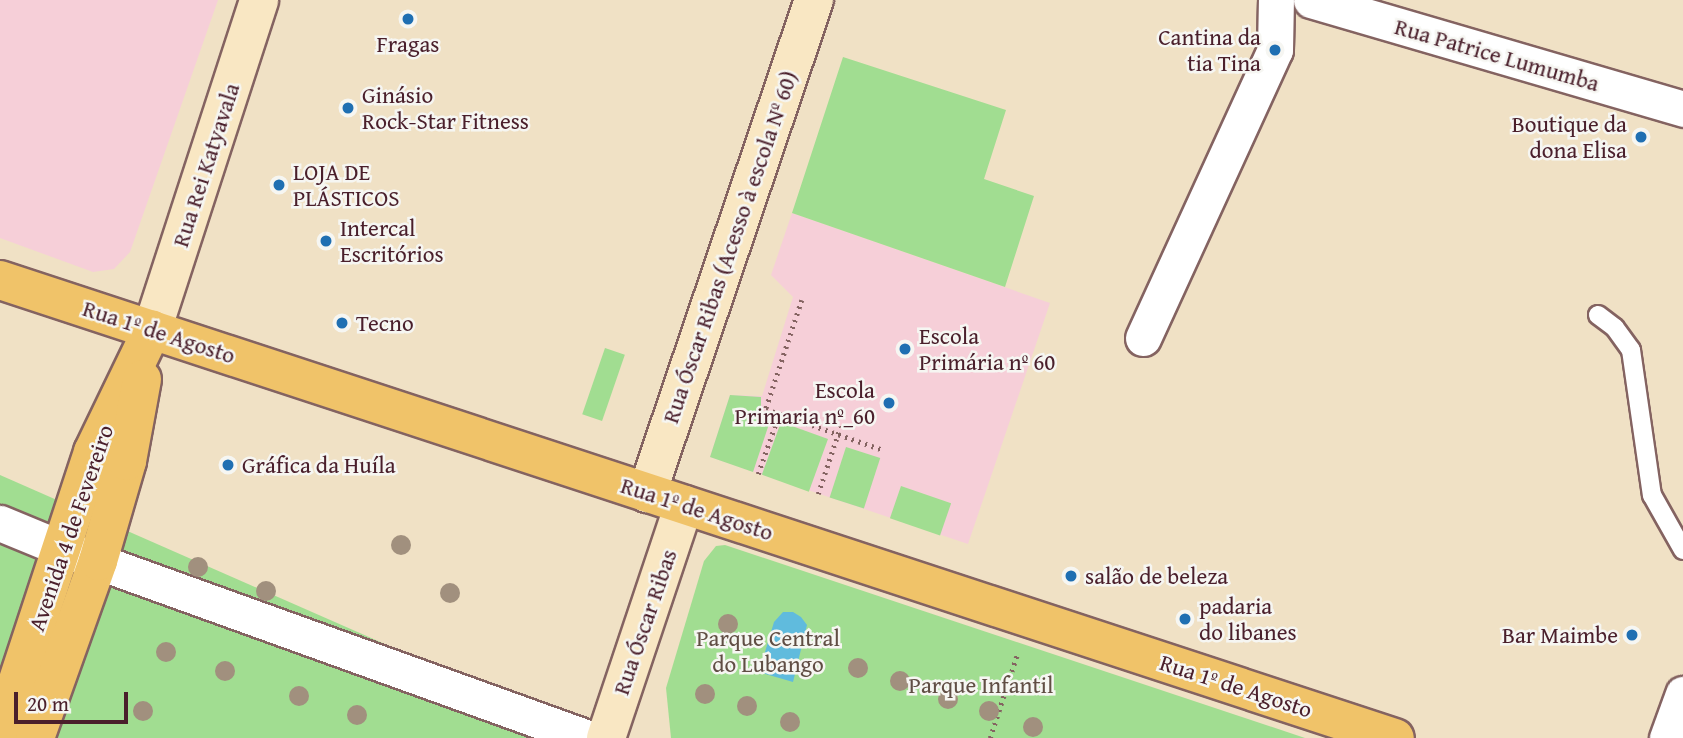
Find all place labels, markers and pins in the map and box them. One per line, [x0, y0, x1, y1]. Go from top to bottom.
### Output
marker: Fragas [400, 11, 416, 27]
place label: Cantina da tia Tina [1158, 23, 1261, 77]
place label: Fragas [377, 30, 439, 58]
marker: Cantina da tia Tina [1267, 42, 1283, 58]
place label: Ginásio Rock-Star Fitness [362, 81, 529, 135]
marker: Ginásio Rock-Star Fitness [340, 100, 356, 116]
place label: Boutique da dona Elisa [1512, 110, 1627, 164]
marker: Boutique da dona Elisa [1633, 129, 1649, 145]
place label: LOJA DE PLÁSTICOS [293, 158, 399, 212]
marker: LOJA DE PLÁSTICOS [271, 177, 287, 193]
place label: Intercal Escritórios [340, 214, 444, 268]
marker: Intercal Escritórios [318, 233, 334, 249]
place label: Tecno [356, 309, 414, 337]
marker: Tecno [334, 315, 350, 331]
place label: Escola Primária nº 60 [919, 322, 1055, 376]
marker: Escola Primária nº 60 [897, 341, 913, 357]
place label: Escola Primaria nº_60 [735, 376, 875, 430]
marker: Escola Primaria nº_60 [881, 395, 897, 411]
place label: Gráfica da Huíla [242, 451, 396, 479]
marker: Gráfica da Huíla [220, 457, 236, 473]
place label: salão de beleza [1085, 562, 1228, 590]
marker: salão de beleza [1063, 568, 1079, 584]
place label: padaria do libanes [1199, 592, 1297, 646]
marker: padaria do libanes [1177, 611, 1193, 627]
place label: Bar Maimbe [1502, 621, 1618, 649]
marker: Bar Maimbe [1624, 627, 1640, 643]

